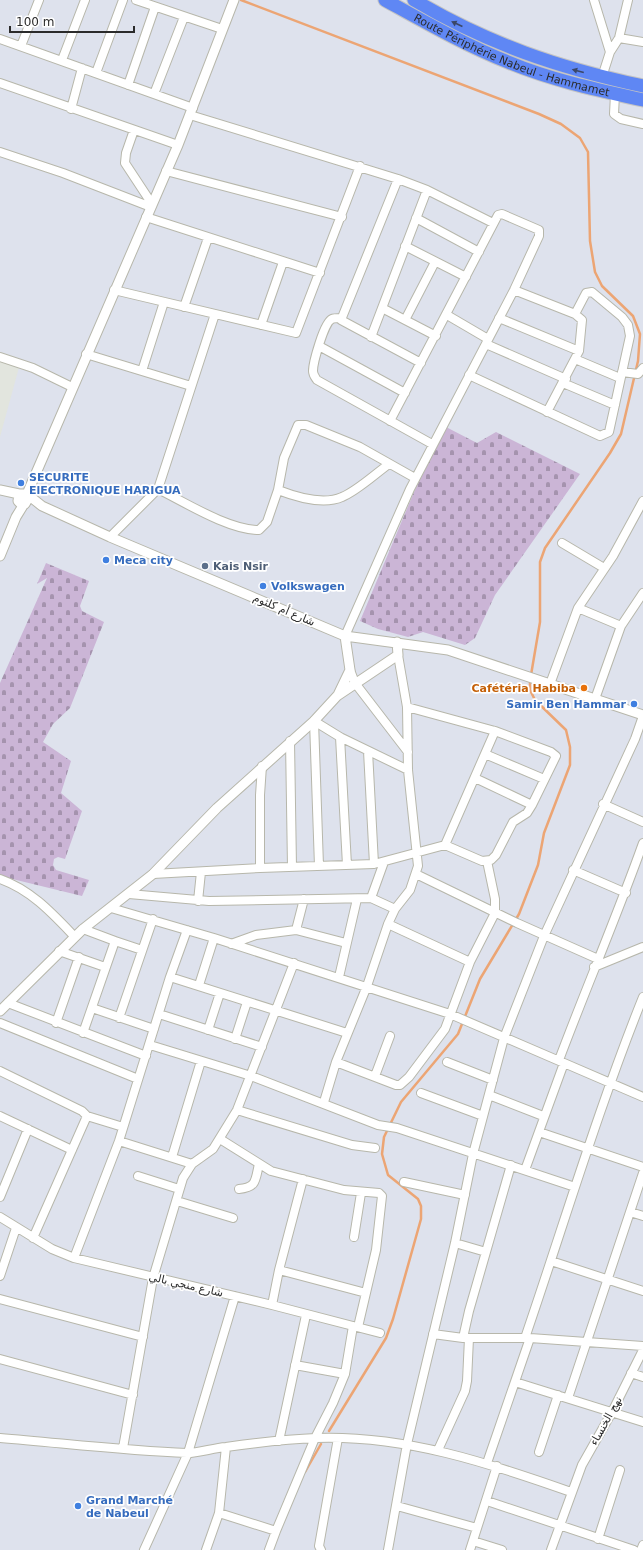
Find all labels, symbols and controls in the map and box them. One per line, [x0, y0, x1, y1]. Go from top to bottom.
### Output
scale bar [10, 8, 134, 34]
street label: Route Périphérie Nabeul - Hammamet [412, 11, 611, 99]
text: 100 m [16, 15, 54, 29]
one-way arrow [451, 21, 462, 27]
one-way arrow [572, 67, 584, 73]
place label: SECURITE ElECTRONIQUE HARIGUA [29, 471, 181, 497]
marker: SECURITE ElECTRONIQUE HARIGUA [16, 478, 26, 488]
place label: Meca city [114, 554, 173, 567]
marker: Meca city [101, 555, 111, 565]
place label: Kais Nsir [213, 560, 269, 573]
marker: Kais Nsir [200, 561, 210, 571]
place label: Volkswagen [271, 580, 345, 593]
marker: Volkswagen [258, 581, 268, 591]
street label: شارع أم كلثوم [251, 590, 317, 629]
place label: Cafétéria Habiba [472, 682, 576, 695]
marker: Cafétéria Habiba [579, 683, 589, 693]
place label: Samir Ben Hammar [506, 698, 627, 711]
marker: Samir Ben Hammar [629, 699, 639, 709]
street label: شارع منجي بالي [148, 1270, 224, 1300]
street label: نهج الخنساء [587, 1394, 625, 1448]
place label: Grand Marché de Nabeul [86, 1494, 173, 1520]
marker: Grand Marché de Nabeul [73, 1501, 83, 1511]

